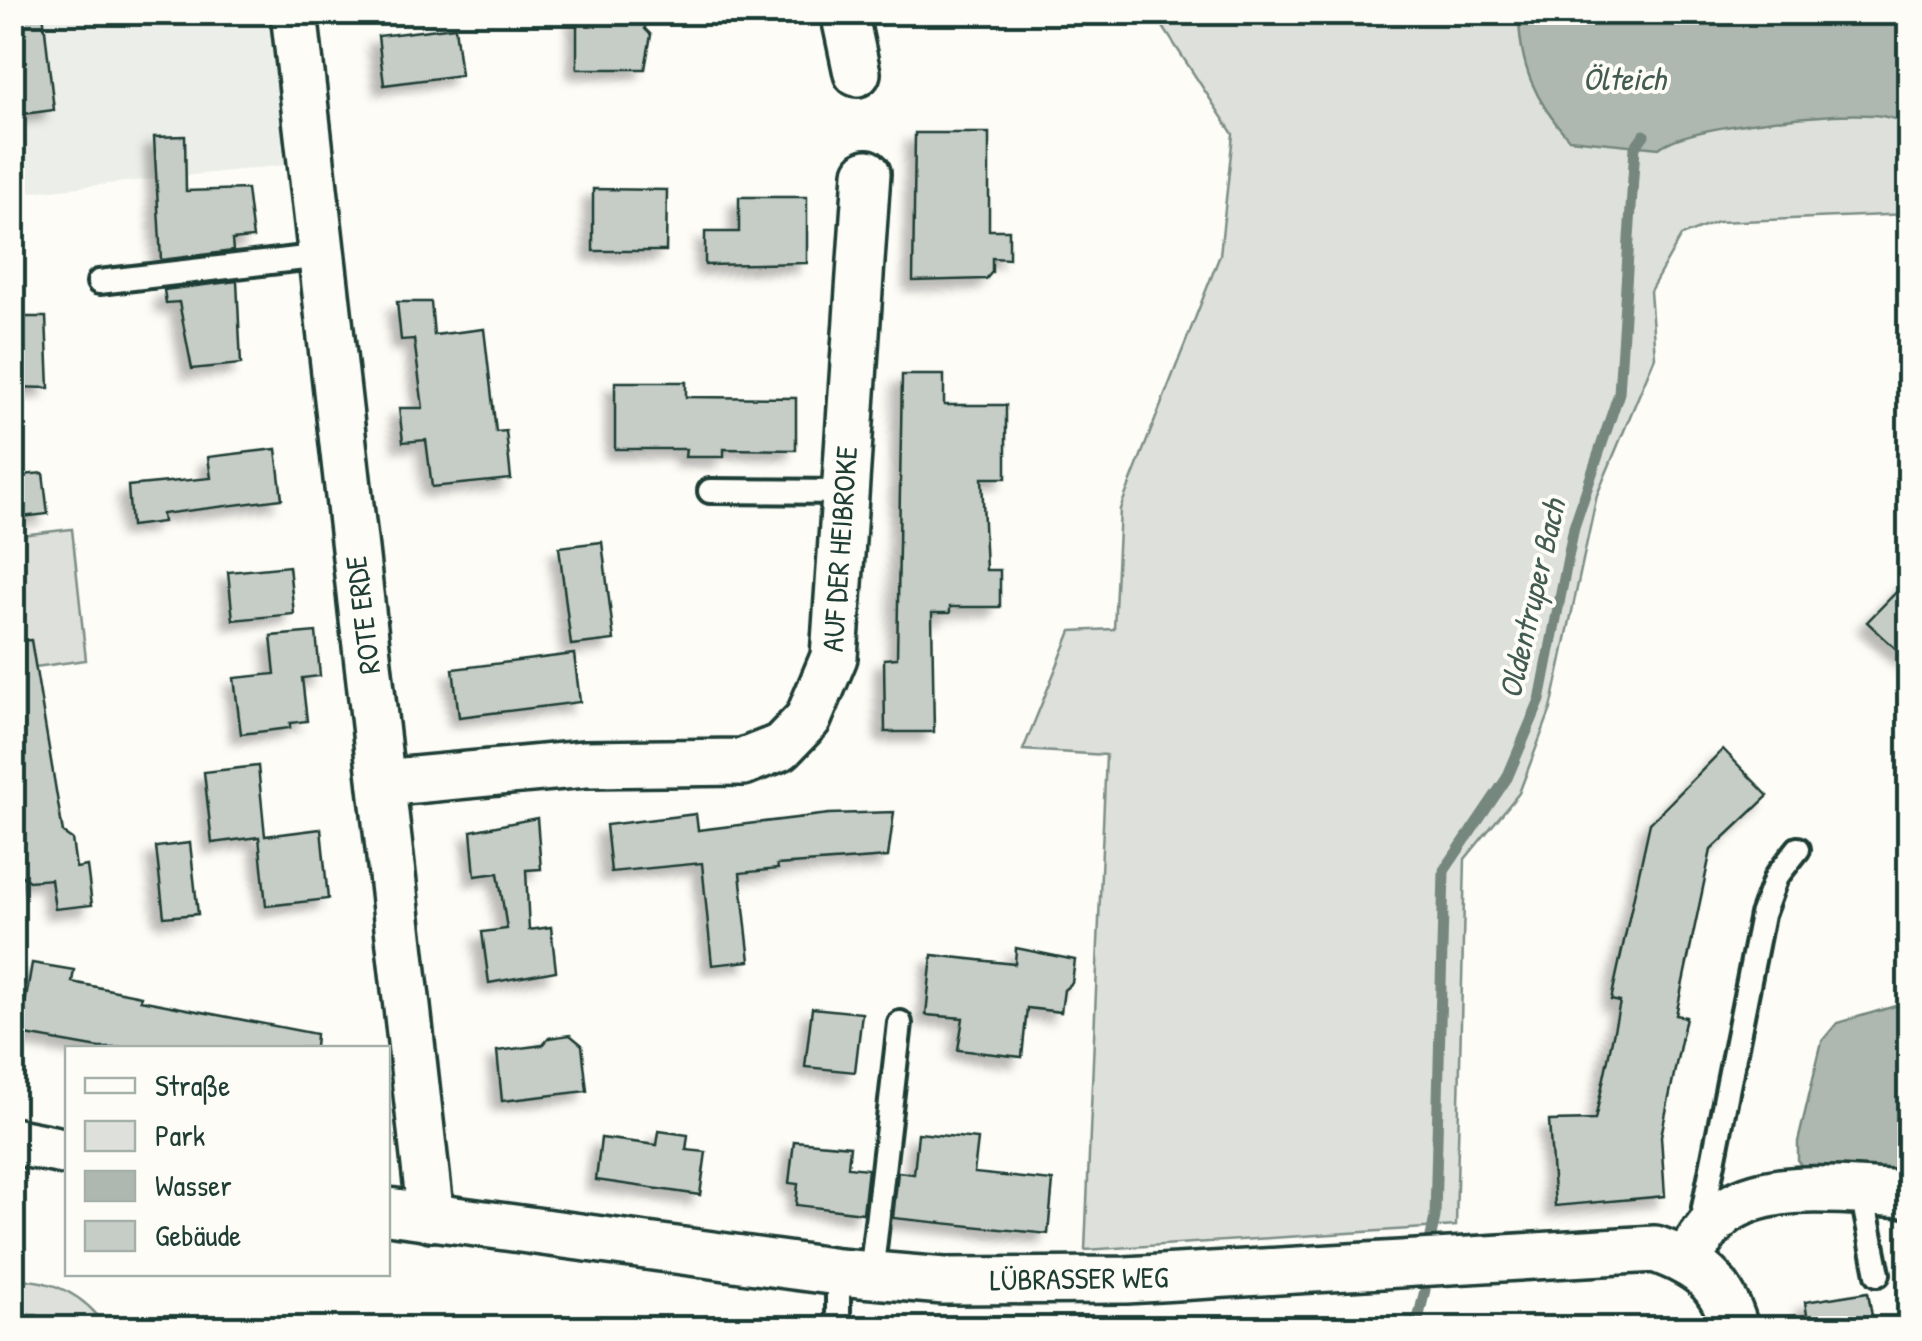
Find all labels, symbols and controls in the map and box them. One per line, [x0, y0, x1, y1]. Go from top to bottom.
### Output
water label: Ölteich [1582, 57, 1668, 100]
street label: AUF DER HEIBROKE [812, 445, 866, 653]
water label: Oldentruper Bach [1488, 493, 1576, 703]
street label: ROTE ERDE [335, 554, 389, 677]
legend [65, 1046, 390, 1276]
text: Straße [155, 1065, 230, 1105]
text: Park [155, 1115, 205, 1155]
text: Wasser [155, 1165, 232, 1205]
text: Gebäude [155, 1215, 241, 1255]
street label: LÜBRASSER WEG [989, 1256, 1169, 1300]

